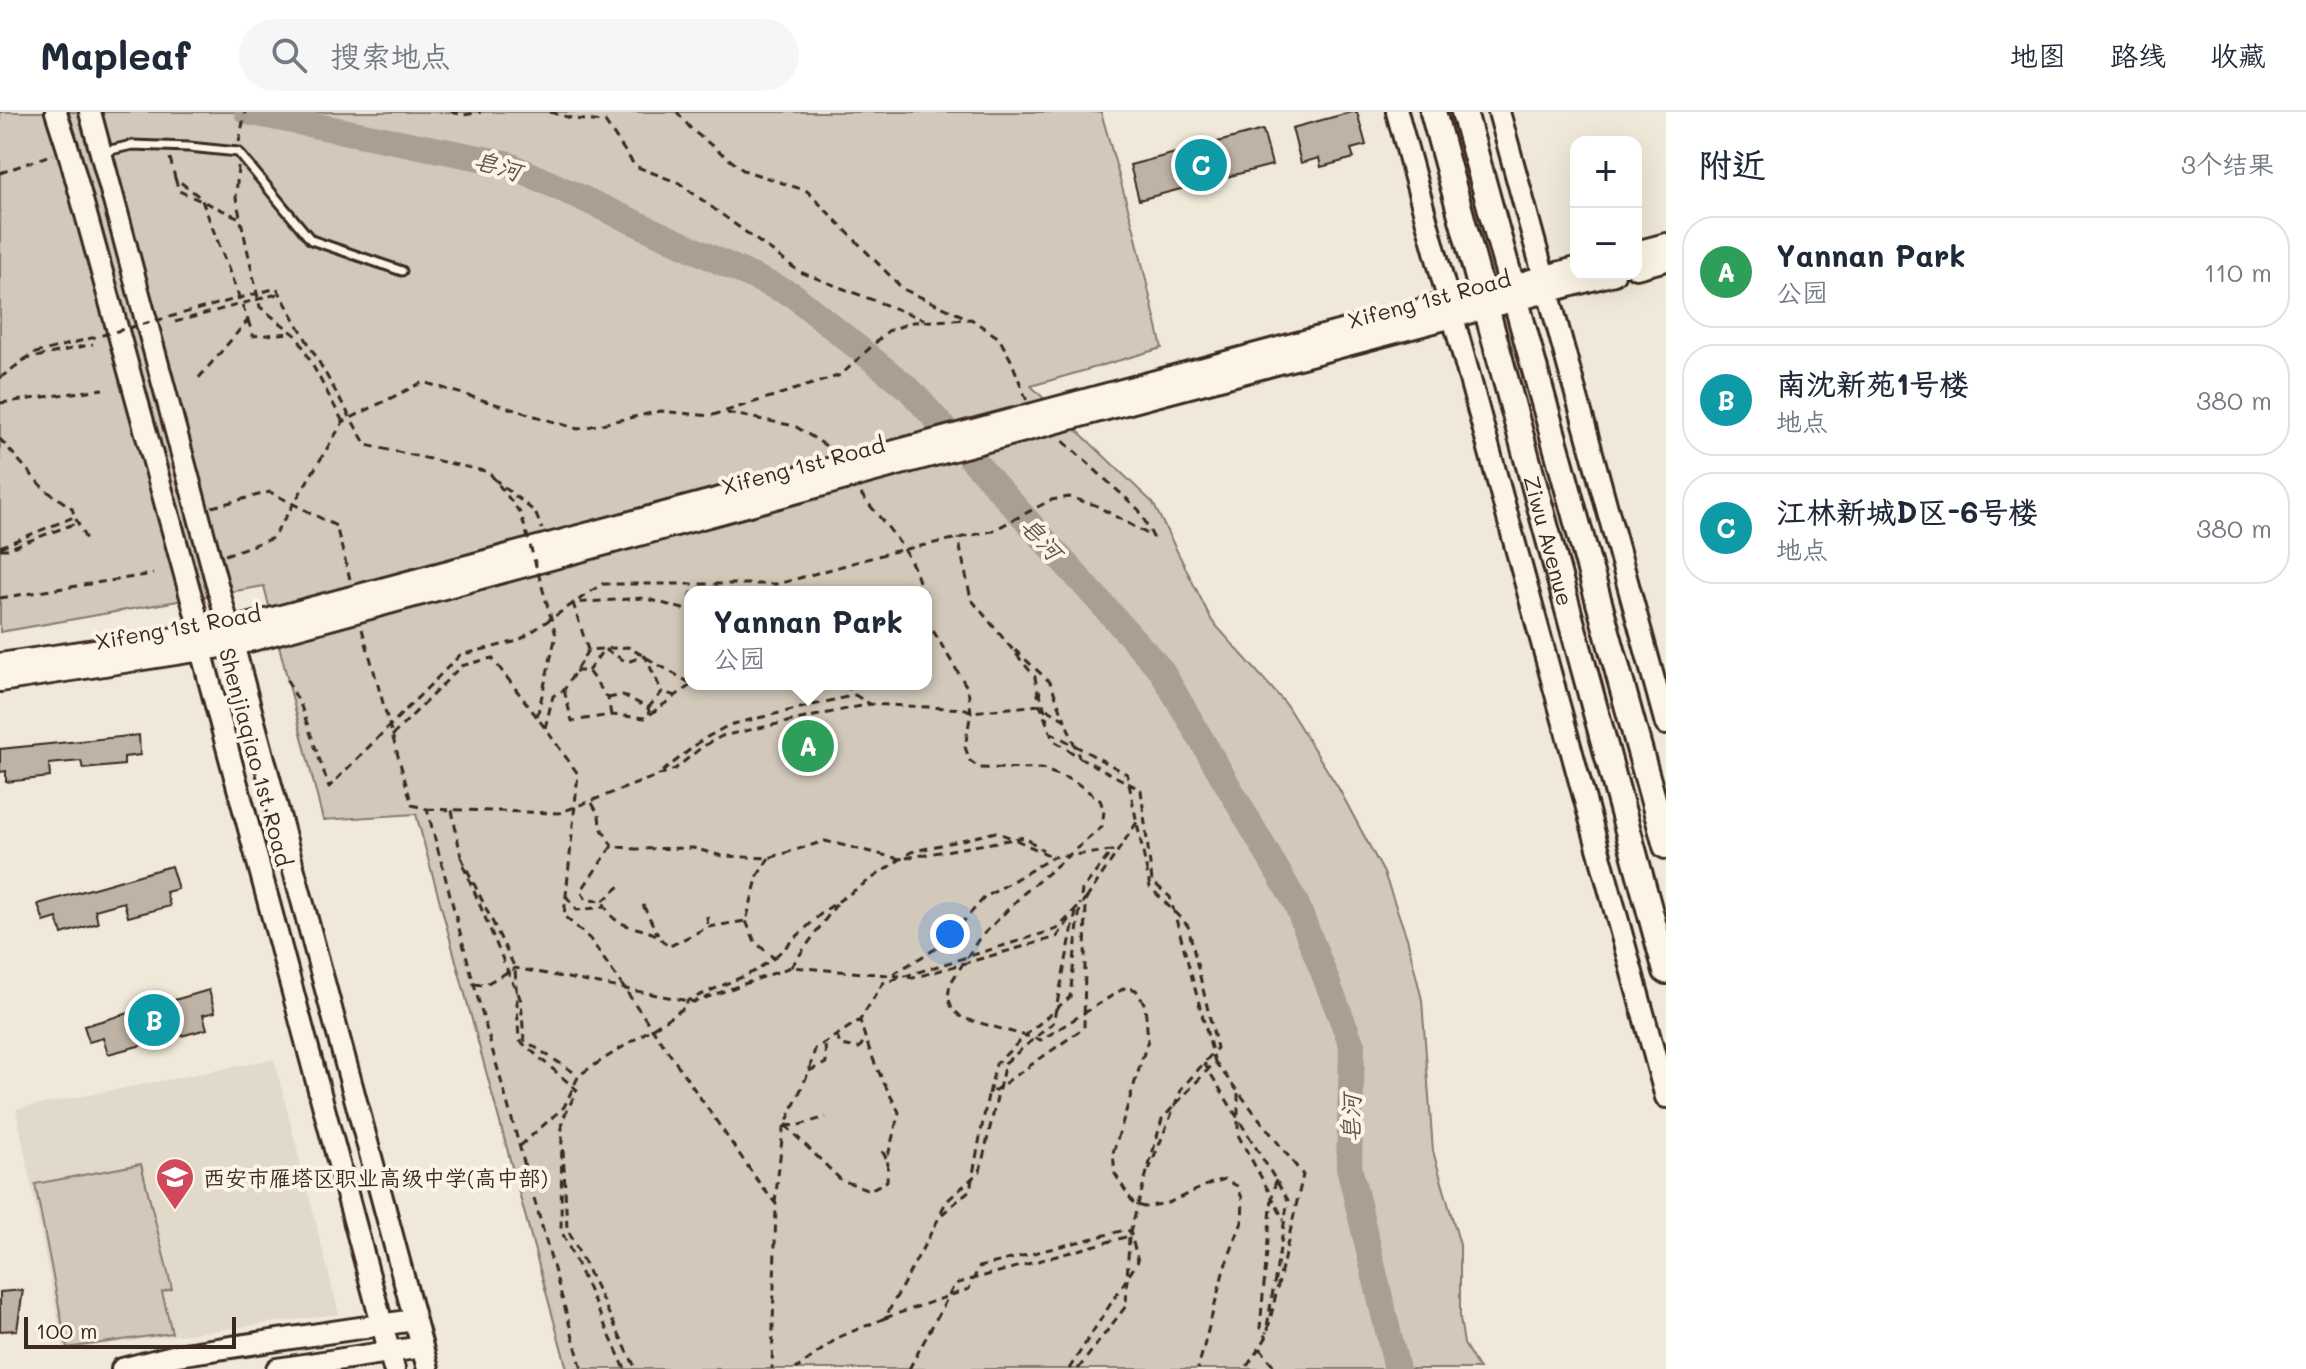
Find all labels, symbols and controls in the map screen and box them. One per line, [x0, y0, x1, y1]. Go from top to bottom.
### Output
search box [239, 19, 799, 91]
text: Mapleaf [40, 30, 191, 80]
icon: search [267, 33, 311, 77]
text: 搜索地点 [331, 35, 451, 75]
text: 地图 [2010, 37, 2066, 73]
text: 路线 [2110, 37, 2166, 73]
text: 收藏 [2210, 37, 2266, 73]
pin: C [1175, 135, 1227, 195]
map controls [1570, 136, 1642, 280]
button: + [1570, 136, 1642, 208]
text: 附近 [1698, 141, 1766, 186]
water label: 皂河 [471, 143, 529, 188]
text: 3个结果 [2181, 147, 2274, 181]
button: − [1570, 208, 1642, 280]
text: Yannan Park [1776, 235, 1966, 275]
text: A [1717, 255, 1735, 289]
text: 110 m [2204, 255, 2272, 289]
street label: Xifeng 1st Road [1344, 263, 1514, 335]
text: 公园 [1776, 275, 1828, 309]
text: 南沈新苑1号楼 [1776, 363, 1969, 403]
text: B [1717, 383, 1735, 417]
text: 380 m [2196, 383, 2272, 417]
text: 地点 [1776, 404, 1828, 438]
street label: Xifeng 1st Road [718, 429, 888, 501]
street label: Ziwu Avenue [1518, 472, 1581, 609]
text: 江林新城D区-6号楼 [1776, 491, 2038, 531]
water label: 皂河 [1014, 510, 1072, 569]
text: C [1716, 511, 1736, 545]
text: 380 m [2196, 511, 2272, 545]
text: 地点 [1776, 532, 1828, 566]
popup [684, 586, 932, 690]
street label: Xifeng 1st Road [93, 598, 263, 656]
text: Yannan Park [713, 601, 903, 641]
text: 公园 [713, 641, 765, 675]
street label: Shenjiaqiao 1st Road [213, 645, 299, 870]
pin: A [782, 716, 834, 776]
your location [930, 914, 970, 954]
pin: B [128, 990, 180, 1050]
water label: 皂河 [1334, 1090, 1366, 1142]
school or university icon: 西安市雁塔区职业高级中学(高中部) [154, 1156, 196, 1211]
place label: 西安市雁塔区职业高级中学(高中部) [203, 1163, 548, 1192]
scale bar [24, 1313, 236, 1349]
text: 100 m [36, 1316, 98, 1345]

